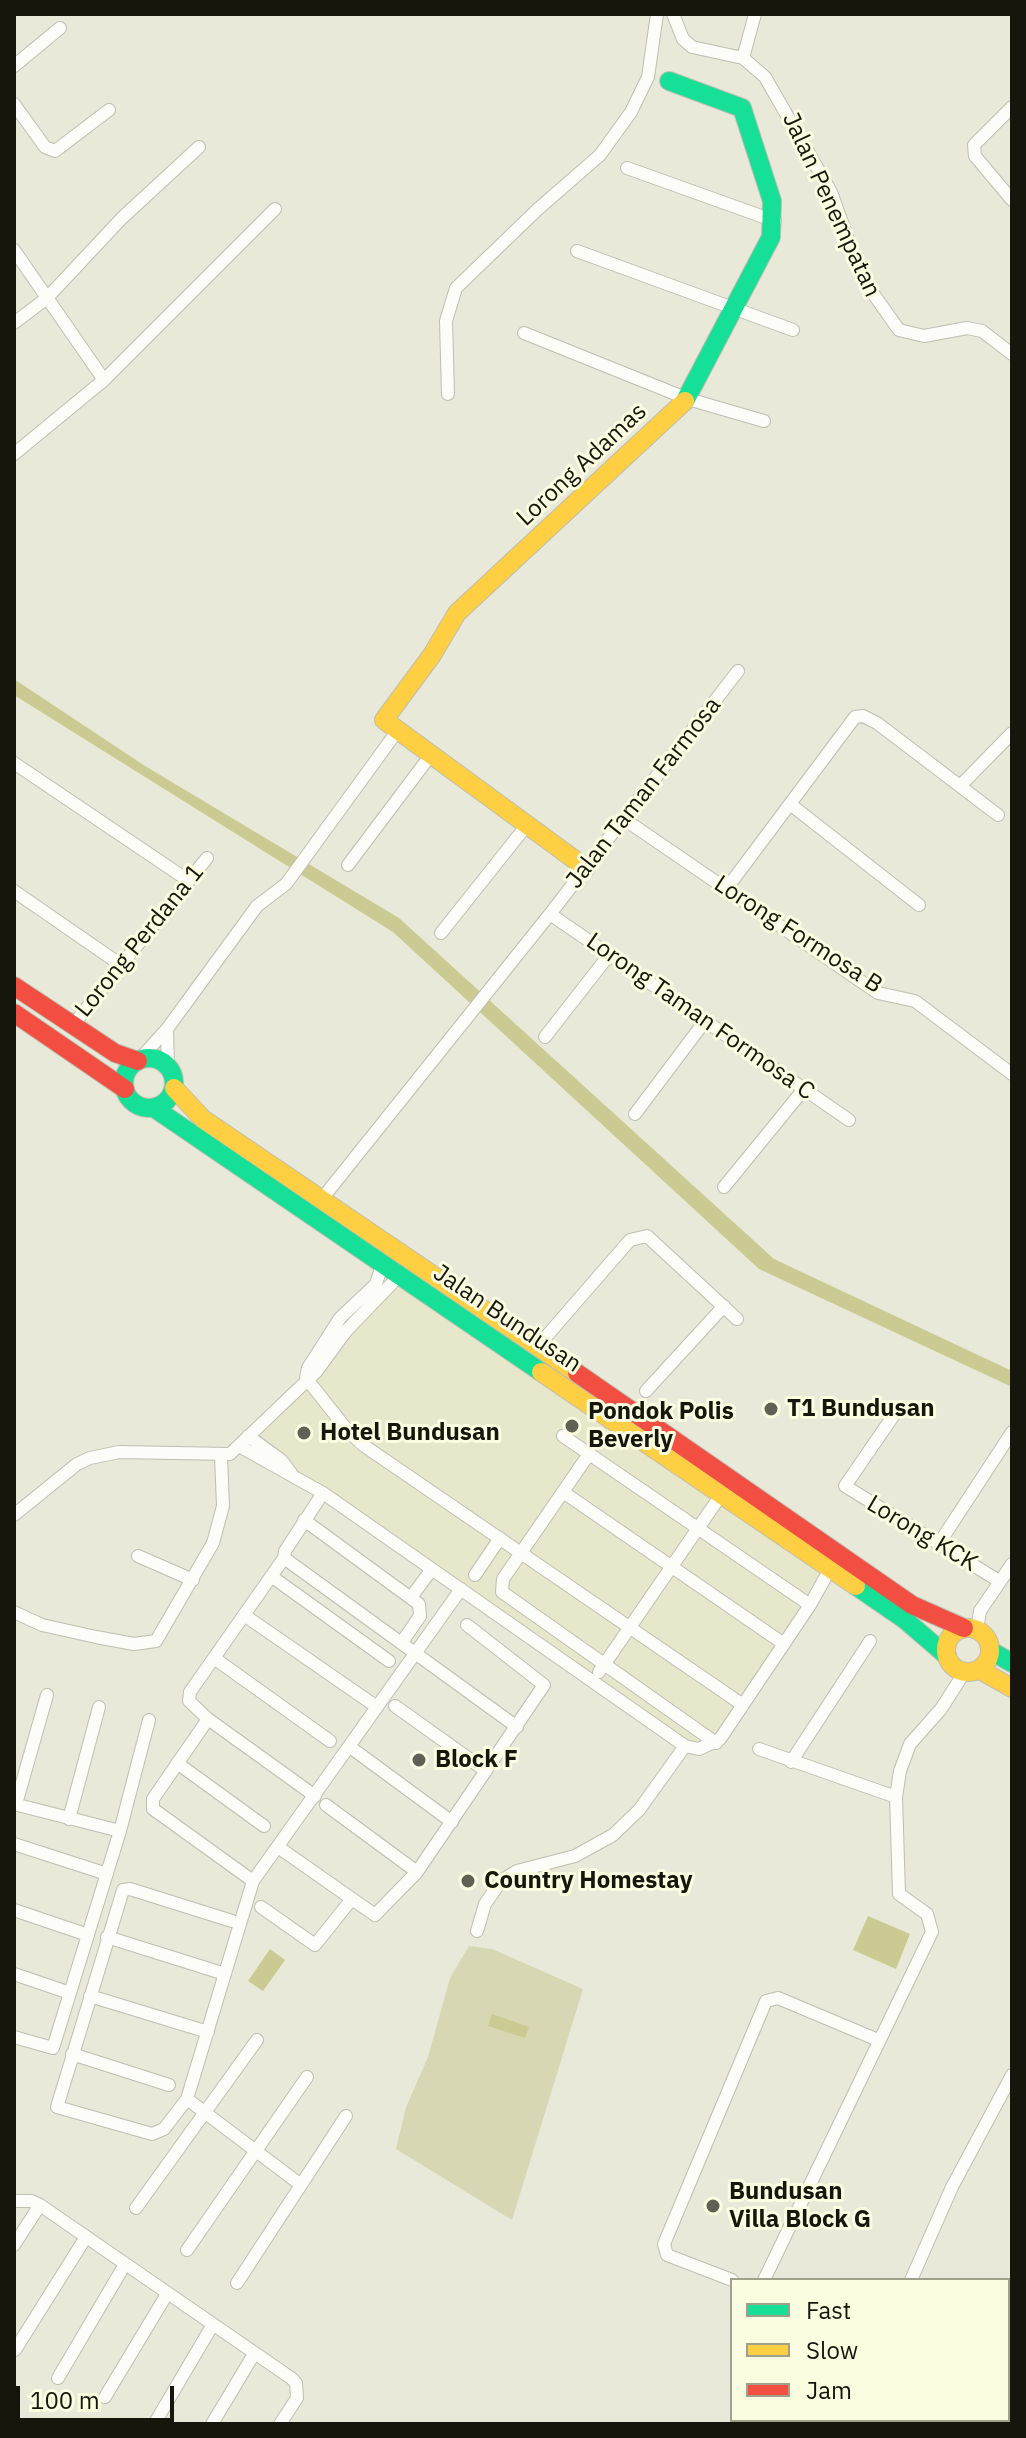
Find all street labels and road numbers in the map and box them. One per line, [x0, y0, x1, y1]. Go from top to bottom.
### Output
street label: Jalan Penempatan [776, 108, 886, 302]
street label: Lorong Adamas [511, 398, 653, 532]
street label: Jalan Taman Farmosa [560, 692, 728, 894]
street label: Lorong Perdana 1 [70, 859, 210, 1023]
street label: Lorong Formosa B [709, 870, 887, 1000]
street label: Lorong Taman Formosa C [580, 927, 820, 1107]
street label: Jalan Bundusan [428, 1259, 586, 1379]
street label: Lorong KCK [861, 1490, 983, 1578]

